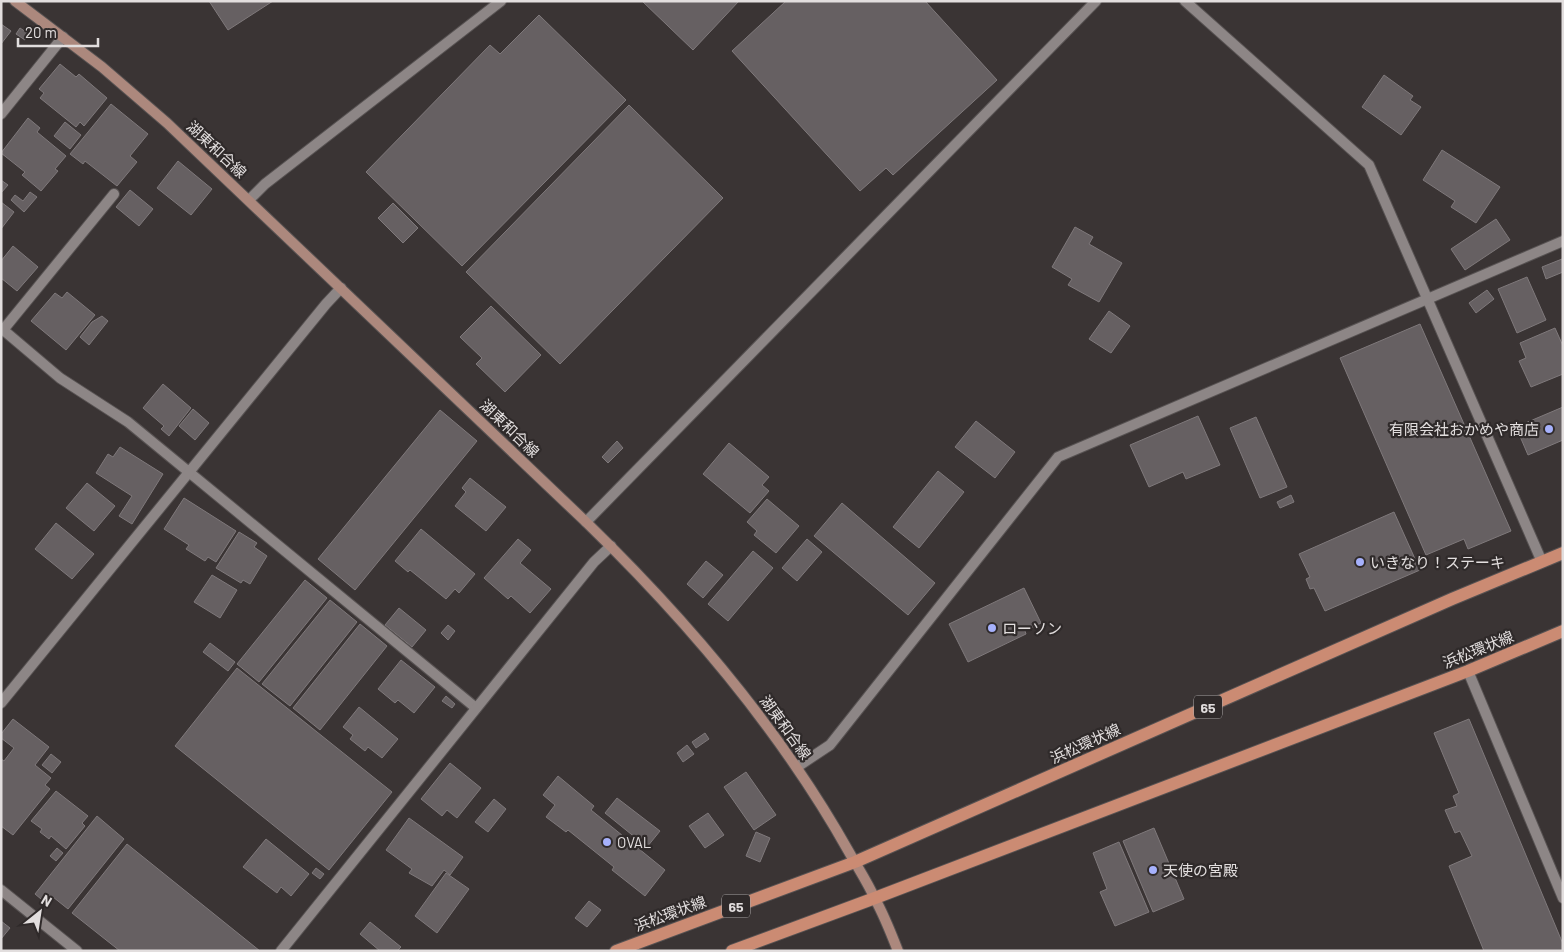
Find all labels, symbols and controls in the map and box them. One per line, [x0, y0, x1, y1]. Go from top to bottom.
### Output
scale bar [18, 15, 98, 47]
text: 20 m [25, 23, 57, 41]
street label: 湖東和合線 [183, 117, 251, 181]
street label: 湖東和合線 [477, 395, 543, 461]
place label: 有限会社おかめや商店 [1389, 420, 1539, 438]
marker: 有限会社おかめや商店 [1543, 423, 1555, 435]
place label: いきなり！ステーキ [1370, 553, 1505, 571]
marker: いきなり！ステーキ [1354, 556, 1366, 568]
place label: ローソン [1002, 619, 1062, 637]
marker: ローソン [986, 622, 998, 634]
street label: 浜松環状線 [1440, 627, 1516, 671]
street label: 湖東和合線 [757, 691, 815, 763]
road number: 65 [1194, 696, 1222, 719]
street label: 浜松環状線 [1047, 720, 1123, 766]
place label: OVAL [617, 833, 651, 851]
marker: OVAL [601, 836, 613, 848]
place label: 天使の宮殿 [1163, 861, 1238, 879]
marker: 天使の宮殿 [1147, 864, 1159, 876]
north arrow [15, 887, 65, 937]
text: N [38, 891, 55, 910]
street label: 浜松環状線 [632, 892, 708, 934]
road number: 65 [722, 894, 750, 918]

